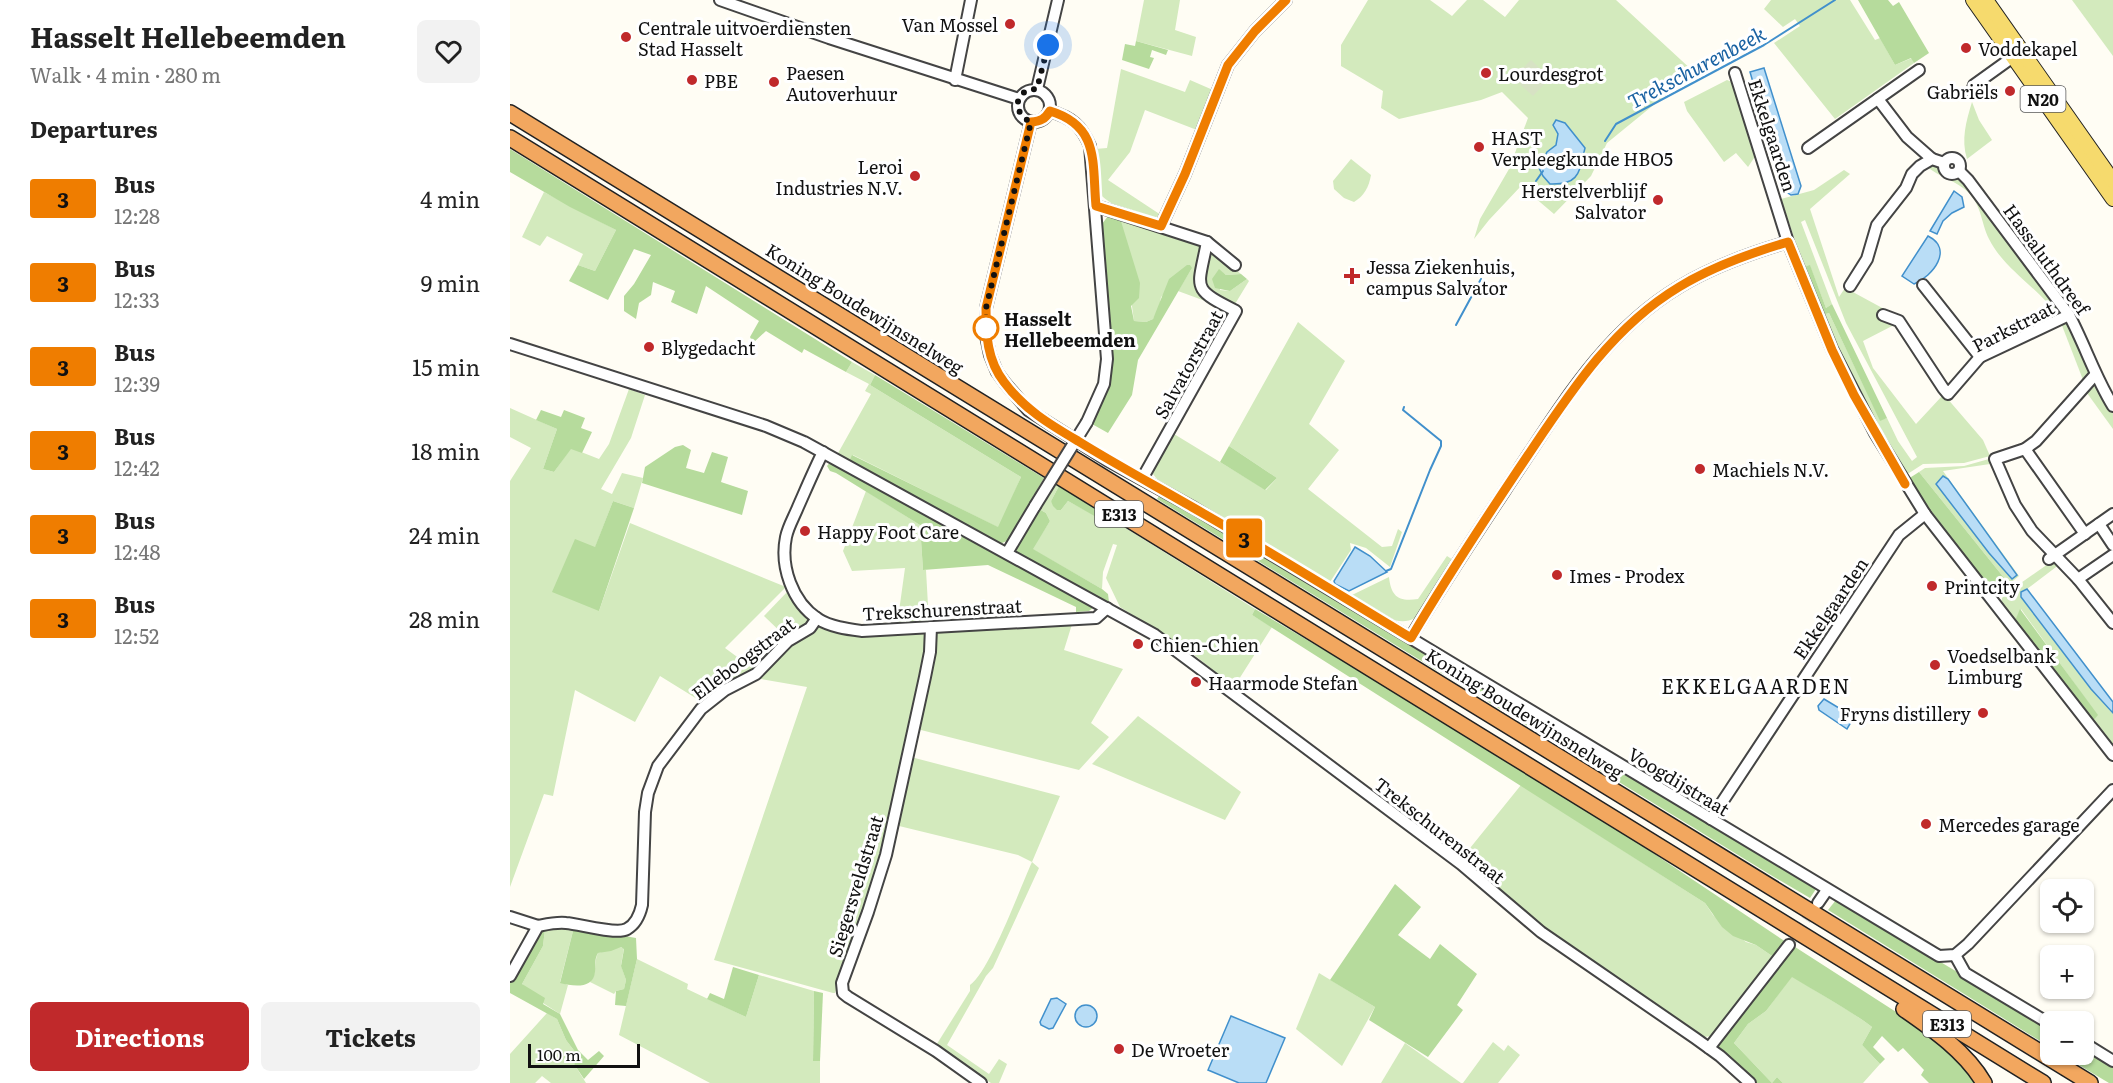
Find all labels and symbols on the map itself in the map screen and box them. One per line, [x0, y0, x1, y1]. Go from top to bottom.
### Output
place label: Van Mossel [902, 11, 998, 38]
place label: Centrale uitvoerdiensten Stad Hasselt [638, 14, 852, 62]
marker: Van Mossel [1003, 17, 1017, 31]
water label: Trekschurenbeek [1622, 17, 1770, 115]
marker: Centrale uitvoerdiensten Stad Hasselt [619, 30, 633, 44]
your location [1033, 30, 1063, 60]
place label: Voddekapel [1978, 35, 2078, 62]
marker: Voddekapel [1959, 41, 1973, 55]
place label: Paesen Autoverhuur [786, 59, 898, 107]
place label: Lourdesgrot [1498, 60, 1604, 87]
marker: Lourdesgrot [1479, 66, 1493, 80]
place label: PBE [704, 67, 738, 94]
marker: PBE [685, 73, 699, 87]
marker: Paesen Autoverhuur [767, 75, 781, 89]
street label: Ekkelgaarden [1742, 75, 1804, 195]
place label: Gabriëls [1927, 78, 1998, 105]
marker: Gabriëls [2003, 84, 2017, 98]
road number: N20 [2020, 86, 2066, 112]
place label: HAST Verpleegkunde HBO5 [1491, 124, 1673, 172]
marker: HAST Verpleegkunde HBO5 [1472, 140, 1486, 154]
place label: Leroi Industries N.V. [775, 153, 903, 201]
marker: Leroi Industries N.V. [908, 169, 922, 183]
place label: Herstelverblijf Salvator [1521, 177, 1648, 225]
marker: Herstelverblijf Salvator [1651, 193, 1665, 207]
street label: Hassaluthdreef [1998, 198, 2098, 322]
street label: Koning Boudewijnsnelweg [761, 236, 970, 381]
place label: Jessa Ziekenhuis, campus Salvator [1366, 253, 1516, 301]
marker: Jessa Ziekenhuis, campus Salvator [1343, 267, 1361, 285]
street label: Parkstraat [1967, 293, 2059, 358]
street label: Salvatorstraat [1147, 304, 1229, 423]
place label: Hasselt Hellebeemden [1004, 305, 1136, 353]
marker: Hasselt Hellebeemden [973, 315, 999, 341]
place label: Blygedacht [661, 334, 756, 361]
marker: Blygedacht [642, 340, 656, 354]
place label: Machiels N.V. [1712, 456, 1829, 483]
marker: Machiels N.V. [1693, 462, 1707, 476]
road number: E313 [1095, 501, 1143, 527]
place label: Happy Foot Care [817, 518, 959, 545]
line badge: 3 [1224, 518, 1264, 558]
marker: Happy Foot Care [798, 524, 812, 538]
street label: Ekkelgaarden [1786, 552, 1874, 664]
place label: Imes - Prodex [1569, 562, 1685, 589]
marker: Imes - Prodex [1550, 568, 1564, 582]
place label: Printcity [1944, 573, 2021, 600]
marker: Printcity [1925, 579, 1939, 593]
street label: Trekschurenstraat [861, 591, 1023, 627]
street label: Elleboogstraat [686, 610, 801, 706]
place label: Chien-Chien [1150, 631, 1259, 658]
marker: Chien-Chien [1131, 637, 1145, 651]
street label: Koning Boudewijnsnelweg [1421, 641, 1630, 786]
place label: Voedselbank Limburg [1947, 642, 2057, 690]
marker: Voedselbank Limburg [1928, 658, 1942, 672]
place label: Haarmode Stefan [1208, 669, 1358, 696]
district label: EKKELGAARDEN [1661, 670, 1851, 700]
marker: Haarmode Stefan [1189, 675, 1203, 689]
place label: Fryns distillery [1840, 700, 1972, 727]
marker: Fryns distillery [1976, 706, 1990, 720]
street label: Voogdijstraat [1623, 740, 1736, 822]
street label: Trekschurenstraat [1369, 770, 1512, 890]
street label: Siegersveldstraat [821, 811, 890, 960]
place label: Mercedes garage [1938, 811, 2080, 838]
marker: Mercedes garage [1919, 817, 1933, 831]
road number: E313 [1923, 1011, 1971, 1037]
place label: De Wroeter [1131, 1036, 1230, 1063]
scale bar [528, 1041, 640, 1068]
marker: De Wroeter [1112, 1042, 1126, 1056]

